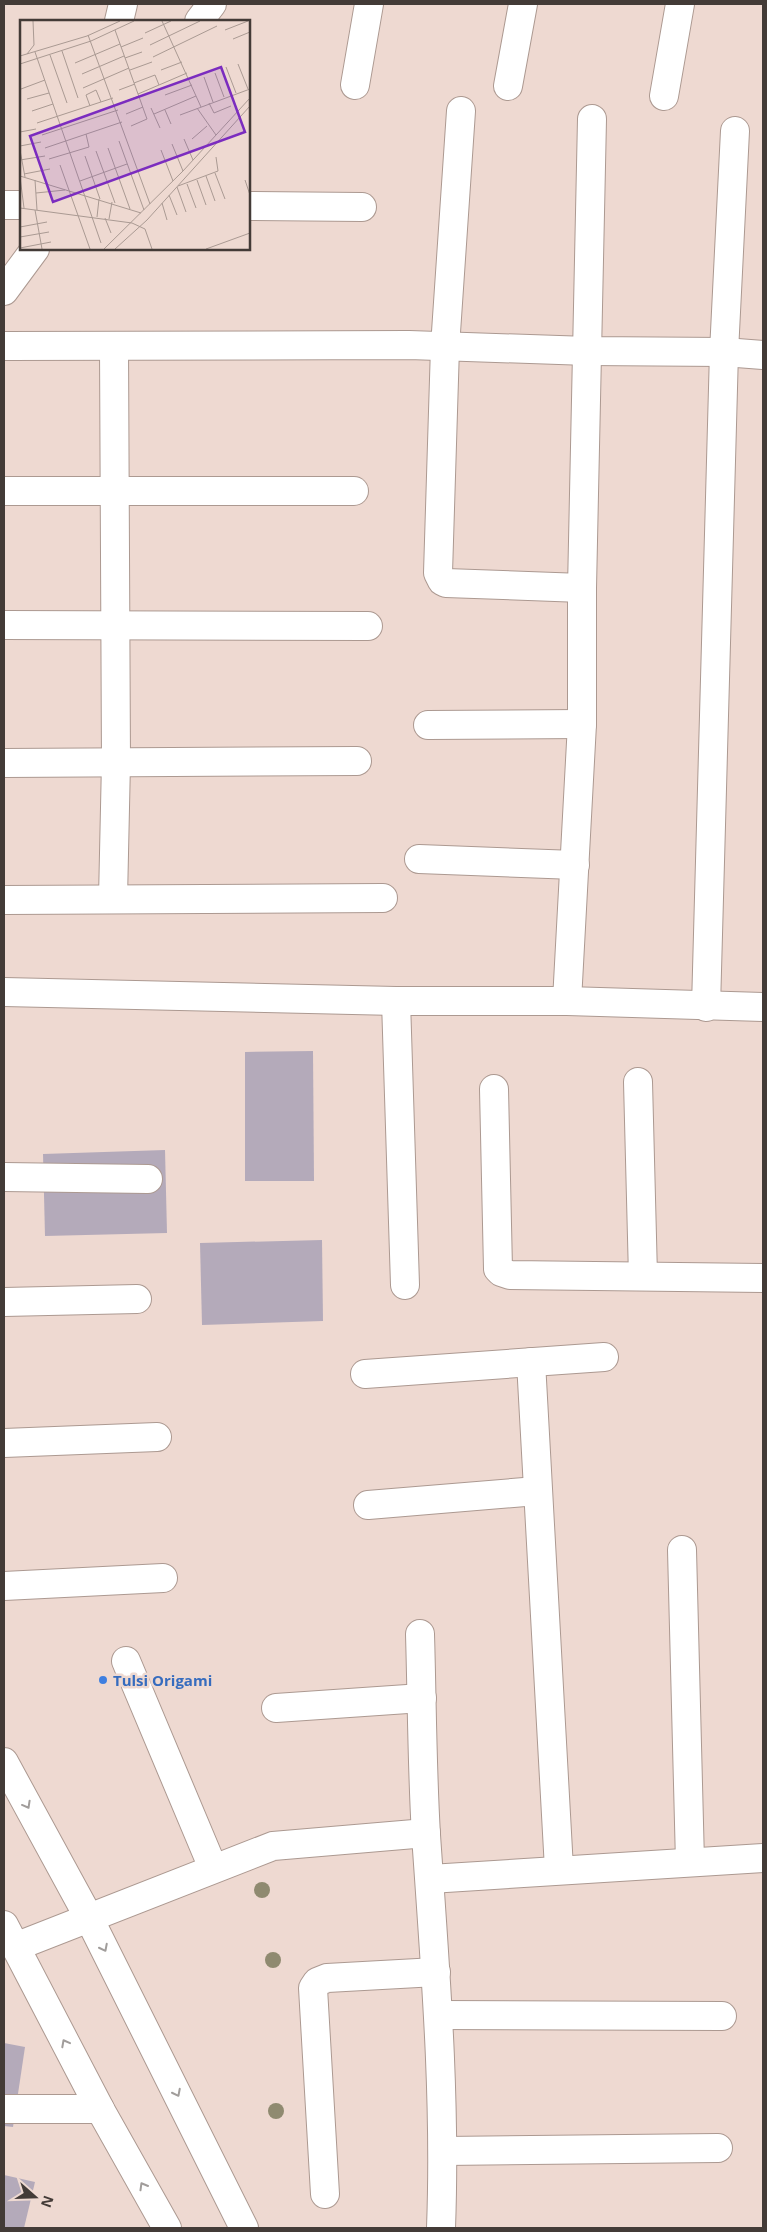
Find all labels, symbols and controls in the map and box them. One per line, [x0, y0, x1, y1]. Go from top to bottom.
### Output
inset map [20, 20, 250, 250]
place label: Tulsi Origami [113, 1670, 212, 1690]
marker: Tulsi Origami [97, 1674, 109, 1686]
one-way arrow [21, 1800, 31, 1809]
one-way arrow [98, 1943, 108, 1952]
one-way arrow [61, 2039, 71, 2048]
one-way arrow [171, 2088, 181, 2097]
north arrow [10, 2172, 60, 2222]
one-way arrow [140, 2182, 150, 2191]
text: N [37, 2193, 59, 2210]

